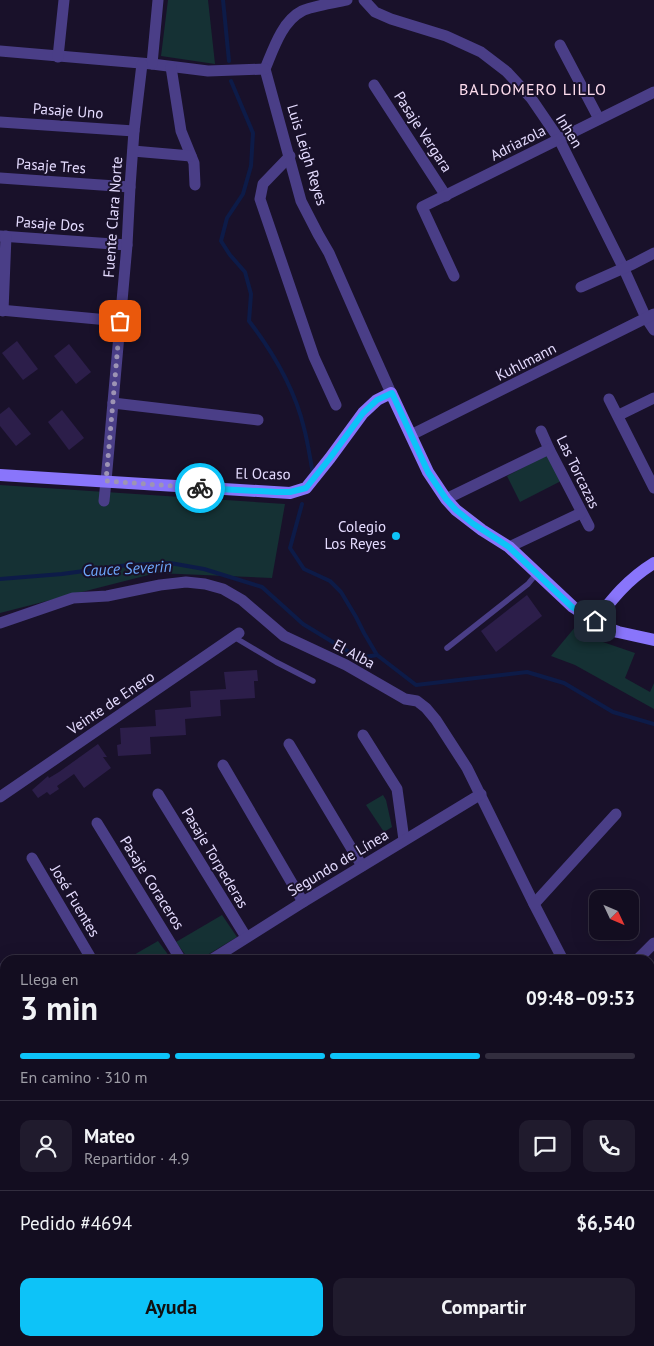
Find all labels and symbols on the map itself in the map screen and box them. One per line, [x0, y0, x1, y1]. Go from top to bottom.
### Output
district label: BALDOMERO LILLO [459, 79, 607, 99]
street label: Pasaje Vergara [390, 88, 457, 176]
street label: Pasaje Uno [32, 99, 104, 122]
street label: Luis Leigh Reyes [283, 102, 332, 208]
street label: Inhen [552, 110, 587, 151]
street label: Adriazola [487, 121, 549, 165]
street label: Pasaje Tres [15, 154, 87, 177]
street label: Fuente Clara Norte [99, 156, 126, 278]
street label: Pasaje Dos [15, 212, 85, 235]
pin [99, 300, 141, 342]
street label: Kuhlmann [492, 338, 559, 385]
street label: Las Torcazas [553, 432, 604, 511]
courier [175, 463, 225, 513]
street label: El Ocaso [235, 464, 291, 483]
place label: Colegio Los Reyes [325, 517, 386, 553]
marker: Colegio Los Reyes [390, 530, 402, 542]
water label: Cauce Severin [82, 556, 172, 580]
pin [574, 600, 616, 642]
street label: El Alba [330, 635, 378, 672]
street label: Veinte de Enero [63, 667, 158, 739]
street label: Pasaje Torpederas [178, 804, 253, 912]
street label: Segundo de Línea [284, 825, 392, 900]
street label: Pasaje Coraceros [116, 832, 189, 933]
street label: José Fuentes [46, 860, 104, 940]
north arrow [589, 890, 639, 940]

